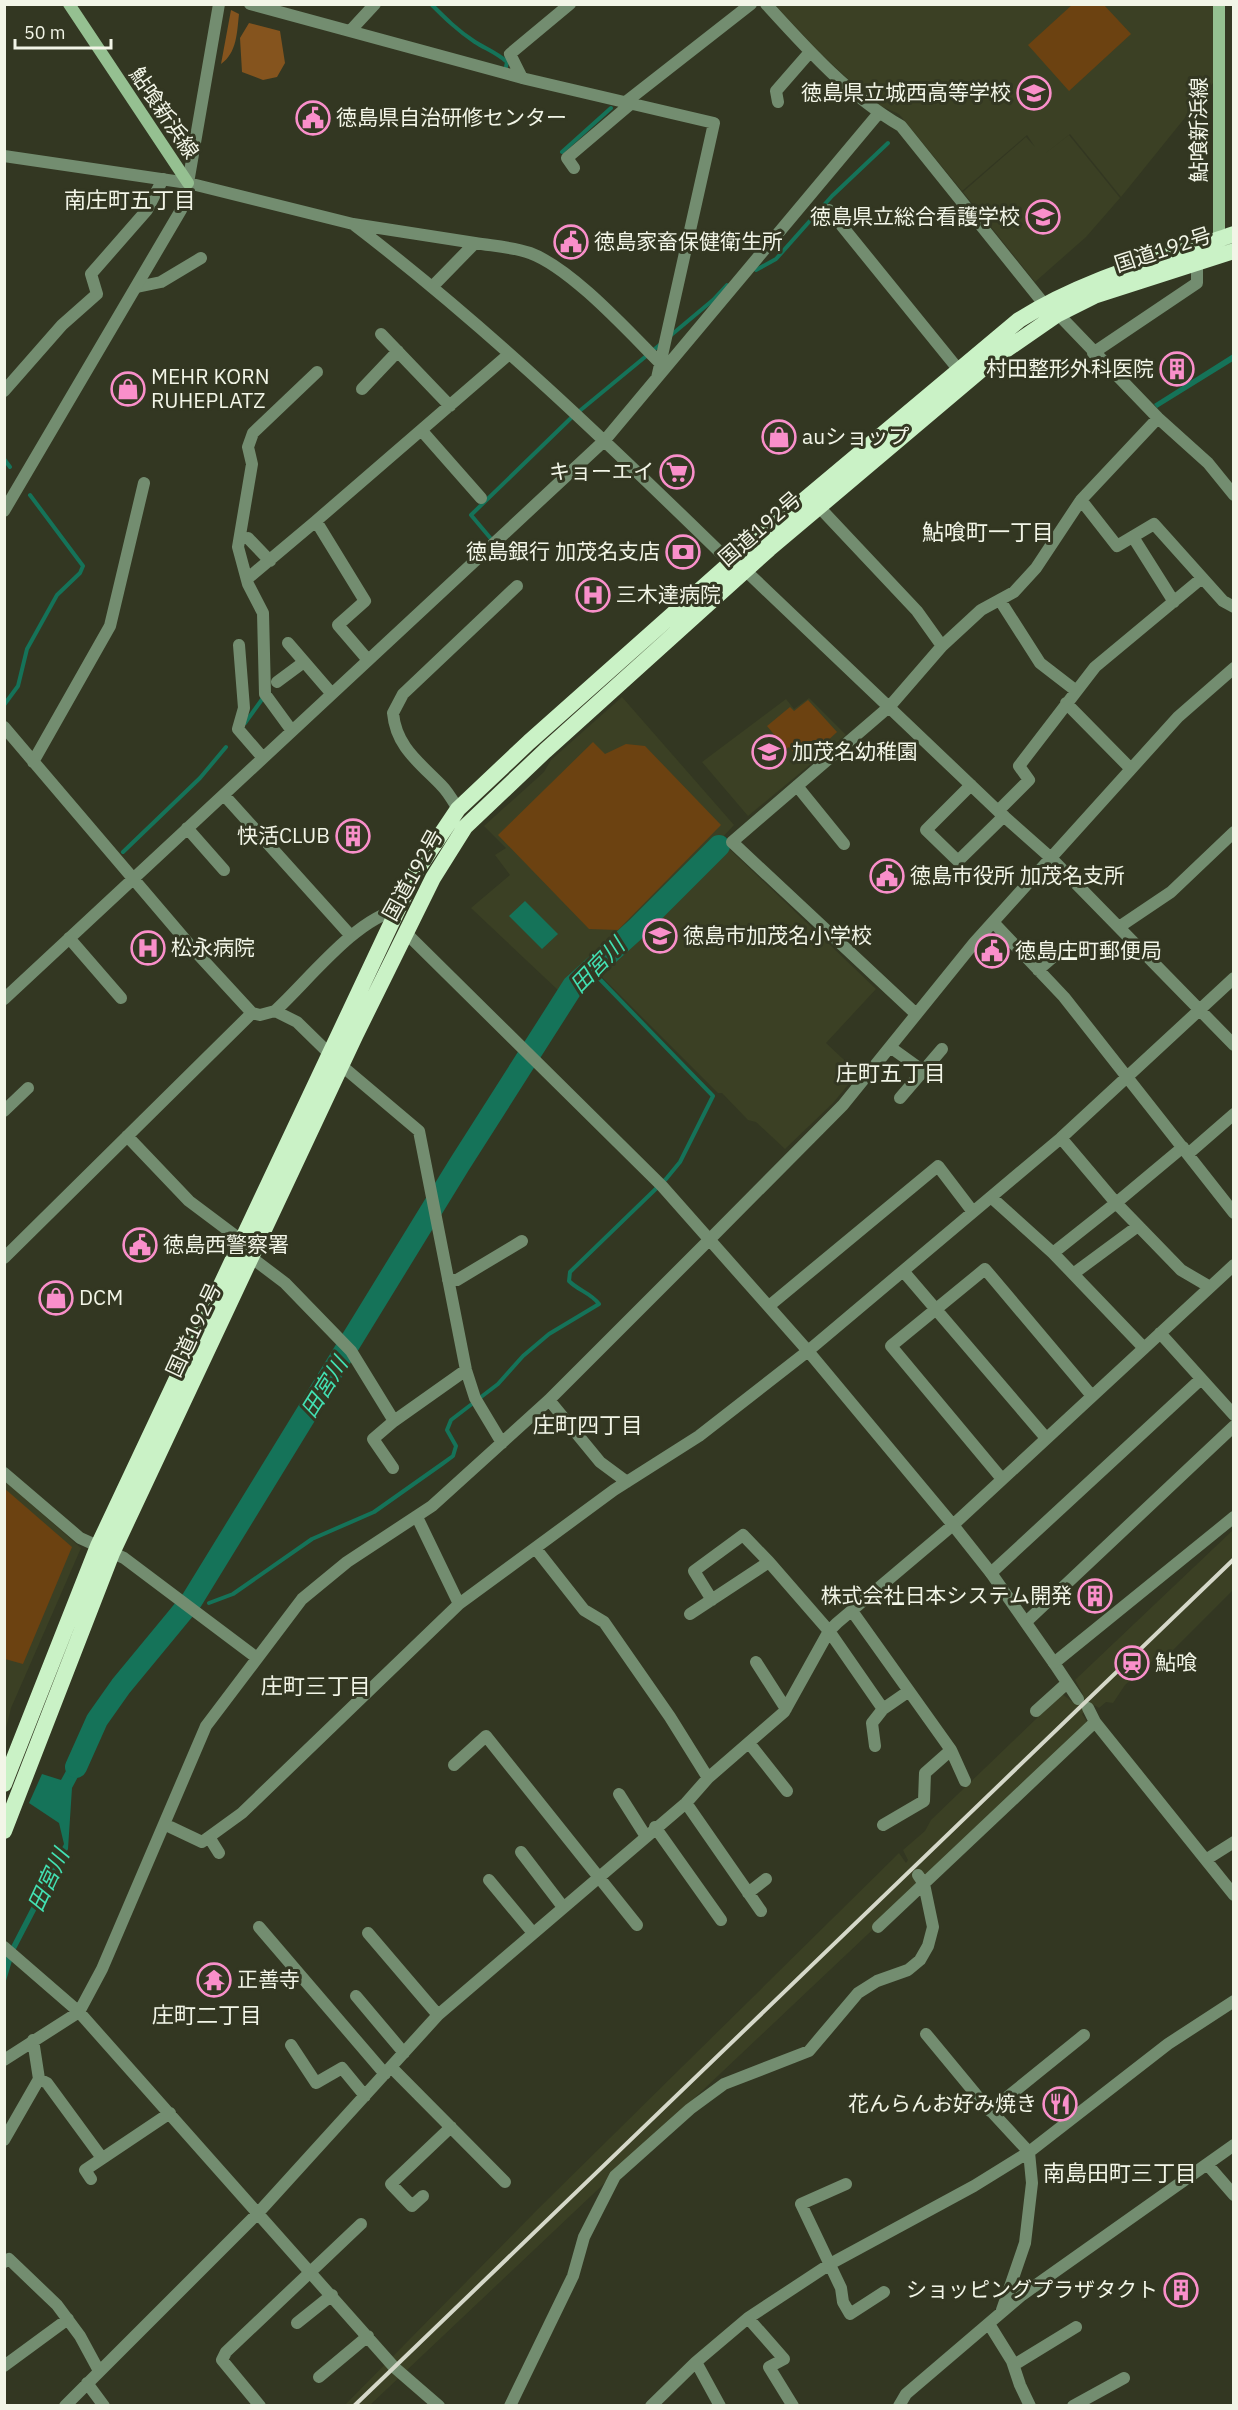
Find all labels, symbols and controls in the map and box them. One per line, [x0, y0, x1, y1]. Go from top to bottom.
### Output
scale bar [15, 12, 111, 50]
text: 50 m [24, 21, 66, 44]
street label: 鮎喰新浜線 [124, 61, 206, 164]
school or university icon: 徳島県立城西高等学校 [1016, 75, 1052, 111]
place label: 徳島県立城西高等学校 [801, 78, 1011, 106]
street label: 鮎喰新浜線 [1184, 78, 1212, 183]
public building icon: 徳島県自治研修センター [295, 100, 331, 136]
place label: 徳島県自治研修センター [336, 103, 567, 131]
district label: 南庄町五丁目 [64, 185, 196, 214]
school or university icon: 徳島県立総合看護学校 [1025, 199, 1061, 235]
place label: 徳島県立総合看護学校 [810, 202, 1020, 230]
street label: 国道192号 [1110, 220, 1215, 278]
public building icon: 徳島家畜保健衛生所 [553, 224, 589, 260]
place label: 徳島家畜保健衛生所 [594, 227, 783, 255]
building icon: 村田整形外科医院 [1159, 351, 1195, 387]
place label: 村田整形外科医院 [986, 354, 1154, 382]
place label: MEHR KORN RUHEPLATZ [151, 362, 269, 414]
shop icon: MEHR KORN RUHEPLATZ [110, 371, 146, 407]
shop icon: auショップ [761, 419, 797, 455]
place label: auショップ [802, 422, 909, 450]
supermarket icon: キョーエイ [659, 454, 695, 490]
place label: キョーエイ [549, 457, 654, 485]
street label: 国道192号 [712, 485, 807, 572]
district label: 鮎喰町一丁目 [922, 517, 1054, 546]
bank icon: 徳島銀行 加茂名支店 [665, 534, 701, 570]
place label: 徳島銀行 加茂名支店 [466, 537, 660, 565]
hospital icon: 三木達病院 [575, 577, 611, 613]
place label: 三木達病院 [616, 580, 721, 608]
school or university icon: 加茂名幼稚園 [751, 734, 787, 770]
place label: 加茂名幼稚園 [792, 737, 918, 765]
building icon: 快活CLUB [335, 818, 371, 854]
place label: 快活CLUB [237, 821, 330, 849]
street label: 国道192号 [375, 824, 449, 925]
public building icon: 徳島市役所 加茂名支所 [869, 858, 905, 894]
place label: 徳島市役所 加茂名支所 [910, 861, 1125, 889]
school or university icon: 徳島市加茂名小学校 [642, 918, 678, 954]
place label: 徳島市加茂名小学校 [683, 921, 872, 949]
water label: 田宮川 [563, 929, 631, 998]
hospital icon: 松永病院 [130, 930, 166, 966]
place label: 松永病院 [171, 933, 255, 961]
public building icon: 徳島庄町郵便局 [974, 933, 1010, 969]
place label: 徳島庄町郵便局 [1015, 936, 1162, 964]
district label: 庄町五丁目 [836, 1058, 946, 1087]
public building icon: 徳島西警察署 [122, 1227, 158, 1263]
place label: 徳島西警察署 [163, 1230, 289, 1258]
street label: 国道192号 [159, 1278, 227, 1381]
shop icon: DCM [38, 1280, 74, 1316]
place label: DCM [79, 1283, 123, 1311]
water label: 田宮川 [294, 1349, 354, 1422]
district label: 庄町四丁目 [533, 1410, 643, 1439]
building icon: 株式会社日本システム開発 [1077, 1578, 1113, 1614]
place label: 株式会社日本システム開発 [821, 1581, 1072, 1609]
station icon: 鮎喰 [1114, 1645, 1150, 1681]
place label: 鮎喰 [1155, 1648, 1197, 1676]
district label: 庄町三丁目 [261, 1671, 371, 1700]
water label: 田宮川 [20, 1842, 75, 1916]
temple icon: 正善寺 [196, 1962, 232, 1998]
place label: 正善寺 [237, 1965, 300, 1993]
district label: 庄町二丁目 [152, 2000, 262, 2029]
restaurant icon: 花んらんお好み焼き [1042, 2086, 1078, 2122]
place label: 花んらんお好み焼き [848, 2089, 1037, 2117]
district label: 南島田町三丁目 [1043, 2158, 1197, 2187]
building icon: ショッピングプラザタクト [1163, 2272, 1199, 2308]
place label: ショッピングプラザタクト [906, 2275, 1158, 2303]

